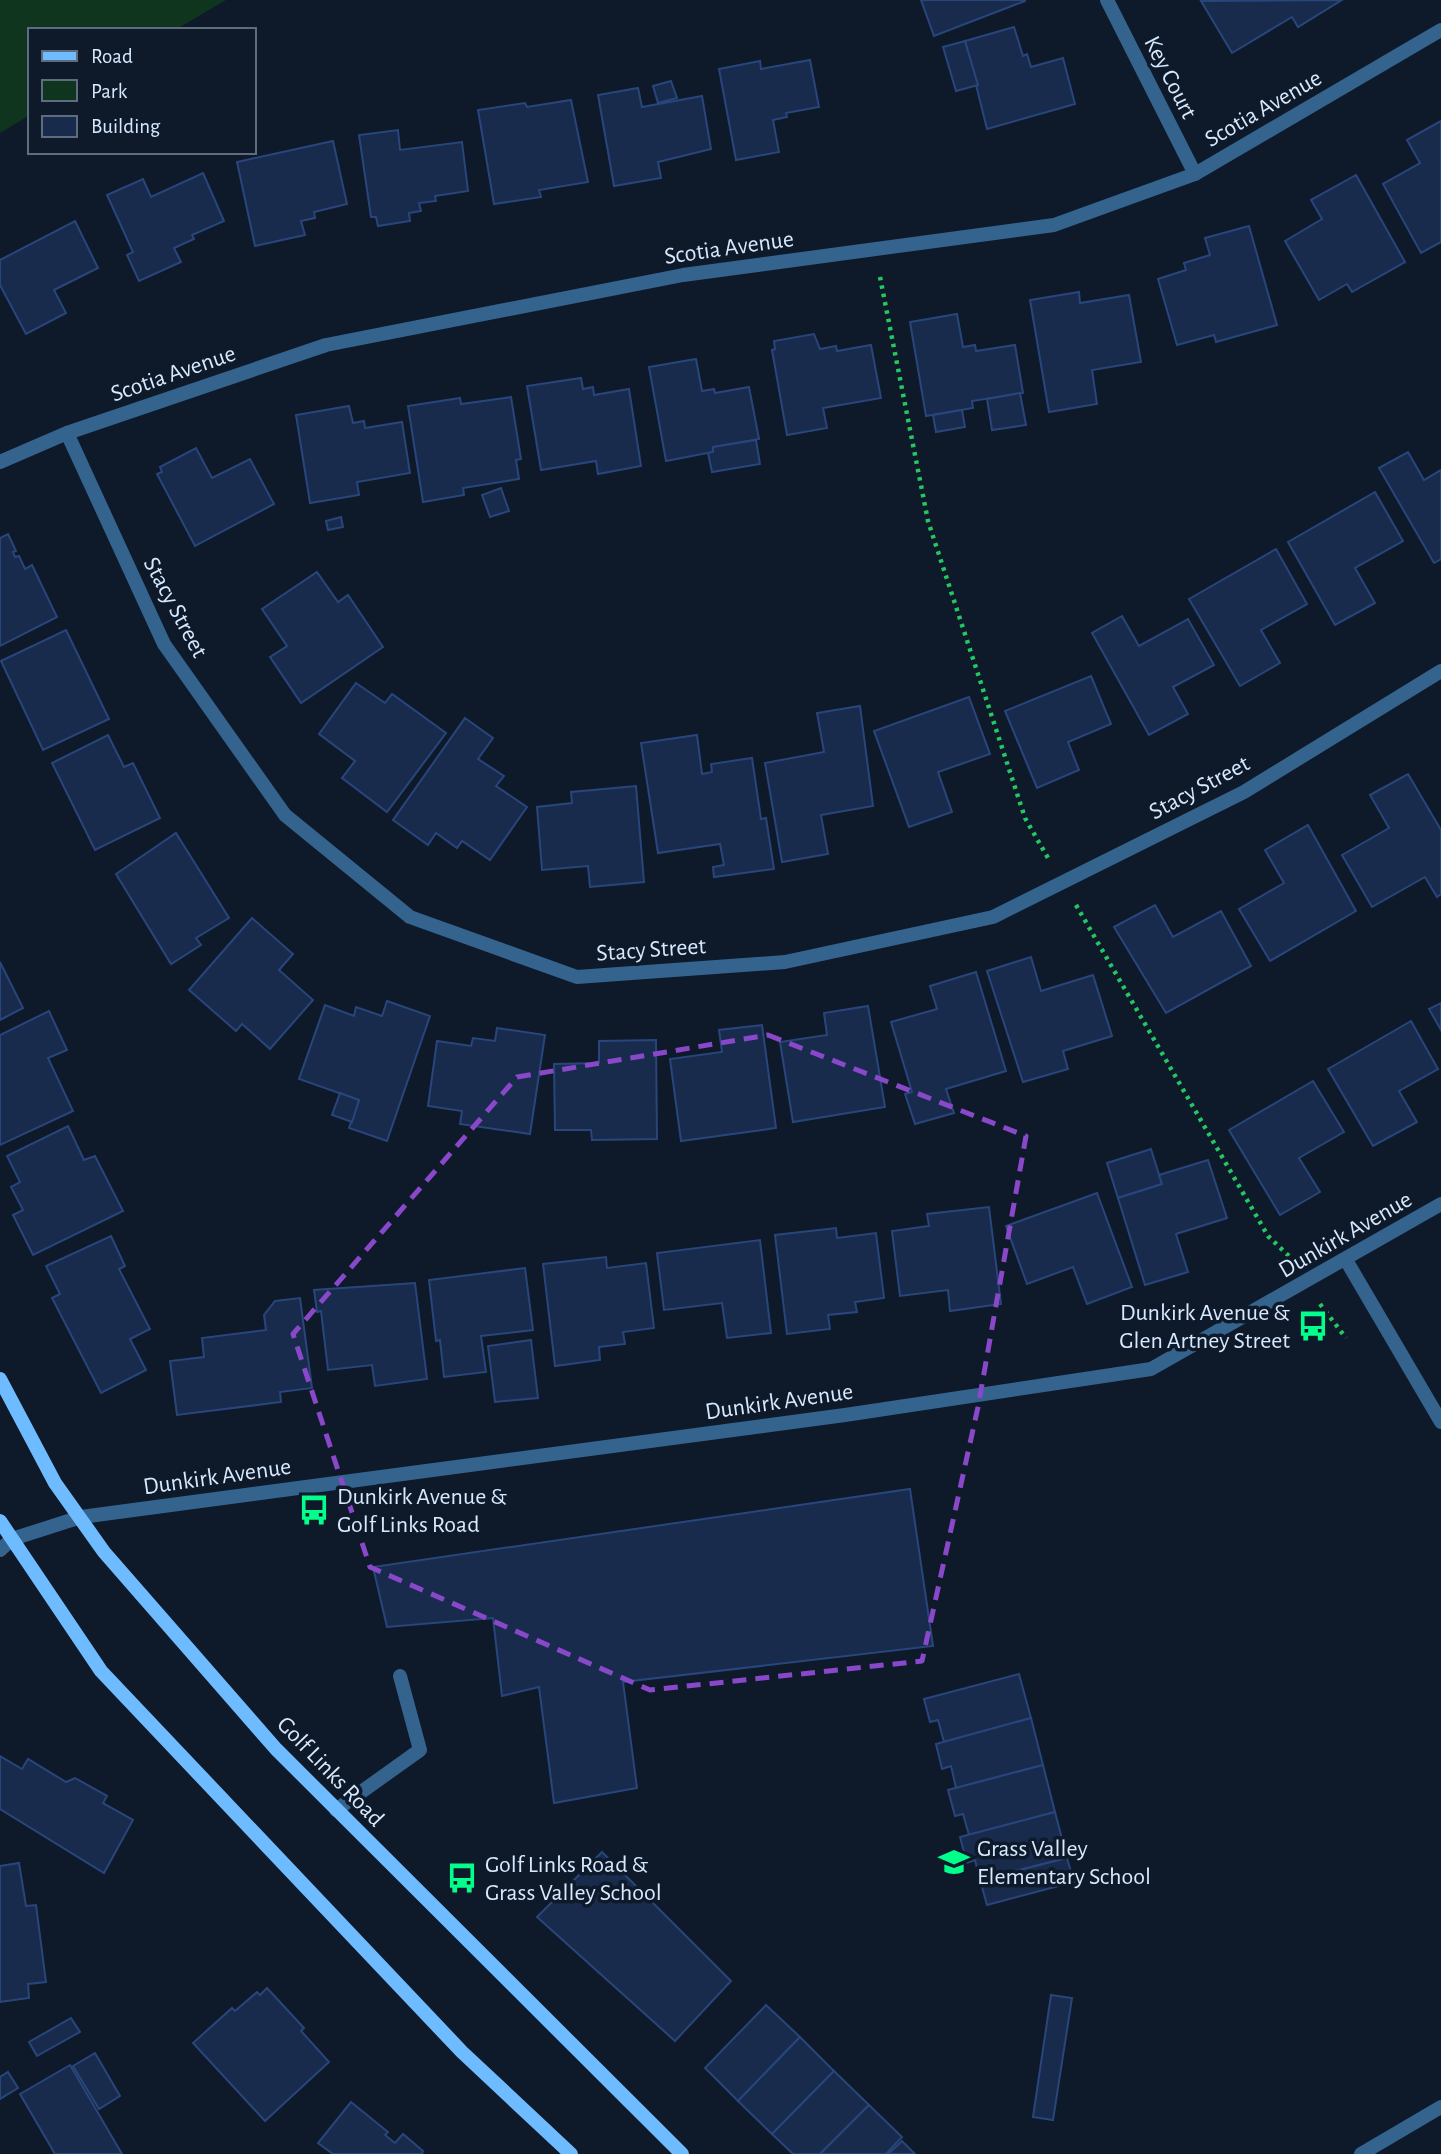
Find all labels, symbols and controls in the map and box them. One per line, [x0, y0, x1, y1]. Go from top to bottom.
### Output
legend [28, 28, 256, 154]
street label: Key Court [1139, 32, 1201, 123]
text: Road [91, 46, 133, 67]
street label: Scotia Avenue [1201, 66, 1326, 152]
text: Park [91, 81, 128, 102]
text: Building [91, 116, 161, 137]
street label: Scotia Avenue [663, 227, 795, 269]
street label: Scotia Avenue [108, 341, 239, 407]
street label: Stacy Street [139, 553, 212, 662]
street label: Stacy Street [1145, 751, 1254, 824]
street label: Stacy Street [595, 934, 707, 966]
street label: Dunkirk Avenue [1275, 1187, 1416, 1283]
place label: Dunkirk Avenue & Glen Artney Street [1119, 1301, 1290, 1353]
bus stop icon: Dunkirk Avenue & Glen Artney Street [1296, 1309, 1330, 1343]
street label: Dunkirk Avenue [704, 1380, 855, 1424]
street label: Dunkirk Avenue [142, 1455, 293, 1499]
place label: Dunkirk Avenue & Golf Links Road [337, 1485, 507, 1537]
bus stop icon: Dunkirk Avenue & Golf Links Road [297, 1493, 331, 1527]
street label: Golf Links Road [272, 1712, 388, 1831]
place label: Grass Valley Elementary School [977, 1837, 1151, 1889]
school or university icon: Grass Valley Elementary School [937, 1845, 971, 1879]
place label: Golf Links Road & Grass Valley School [485, 1853, 662, 1905]
bus stop icon: Golf Links Road & Grass Valley School [445, 1861, 479, 1895]

